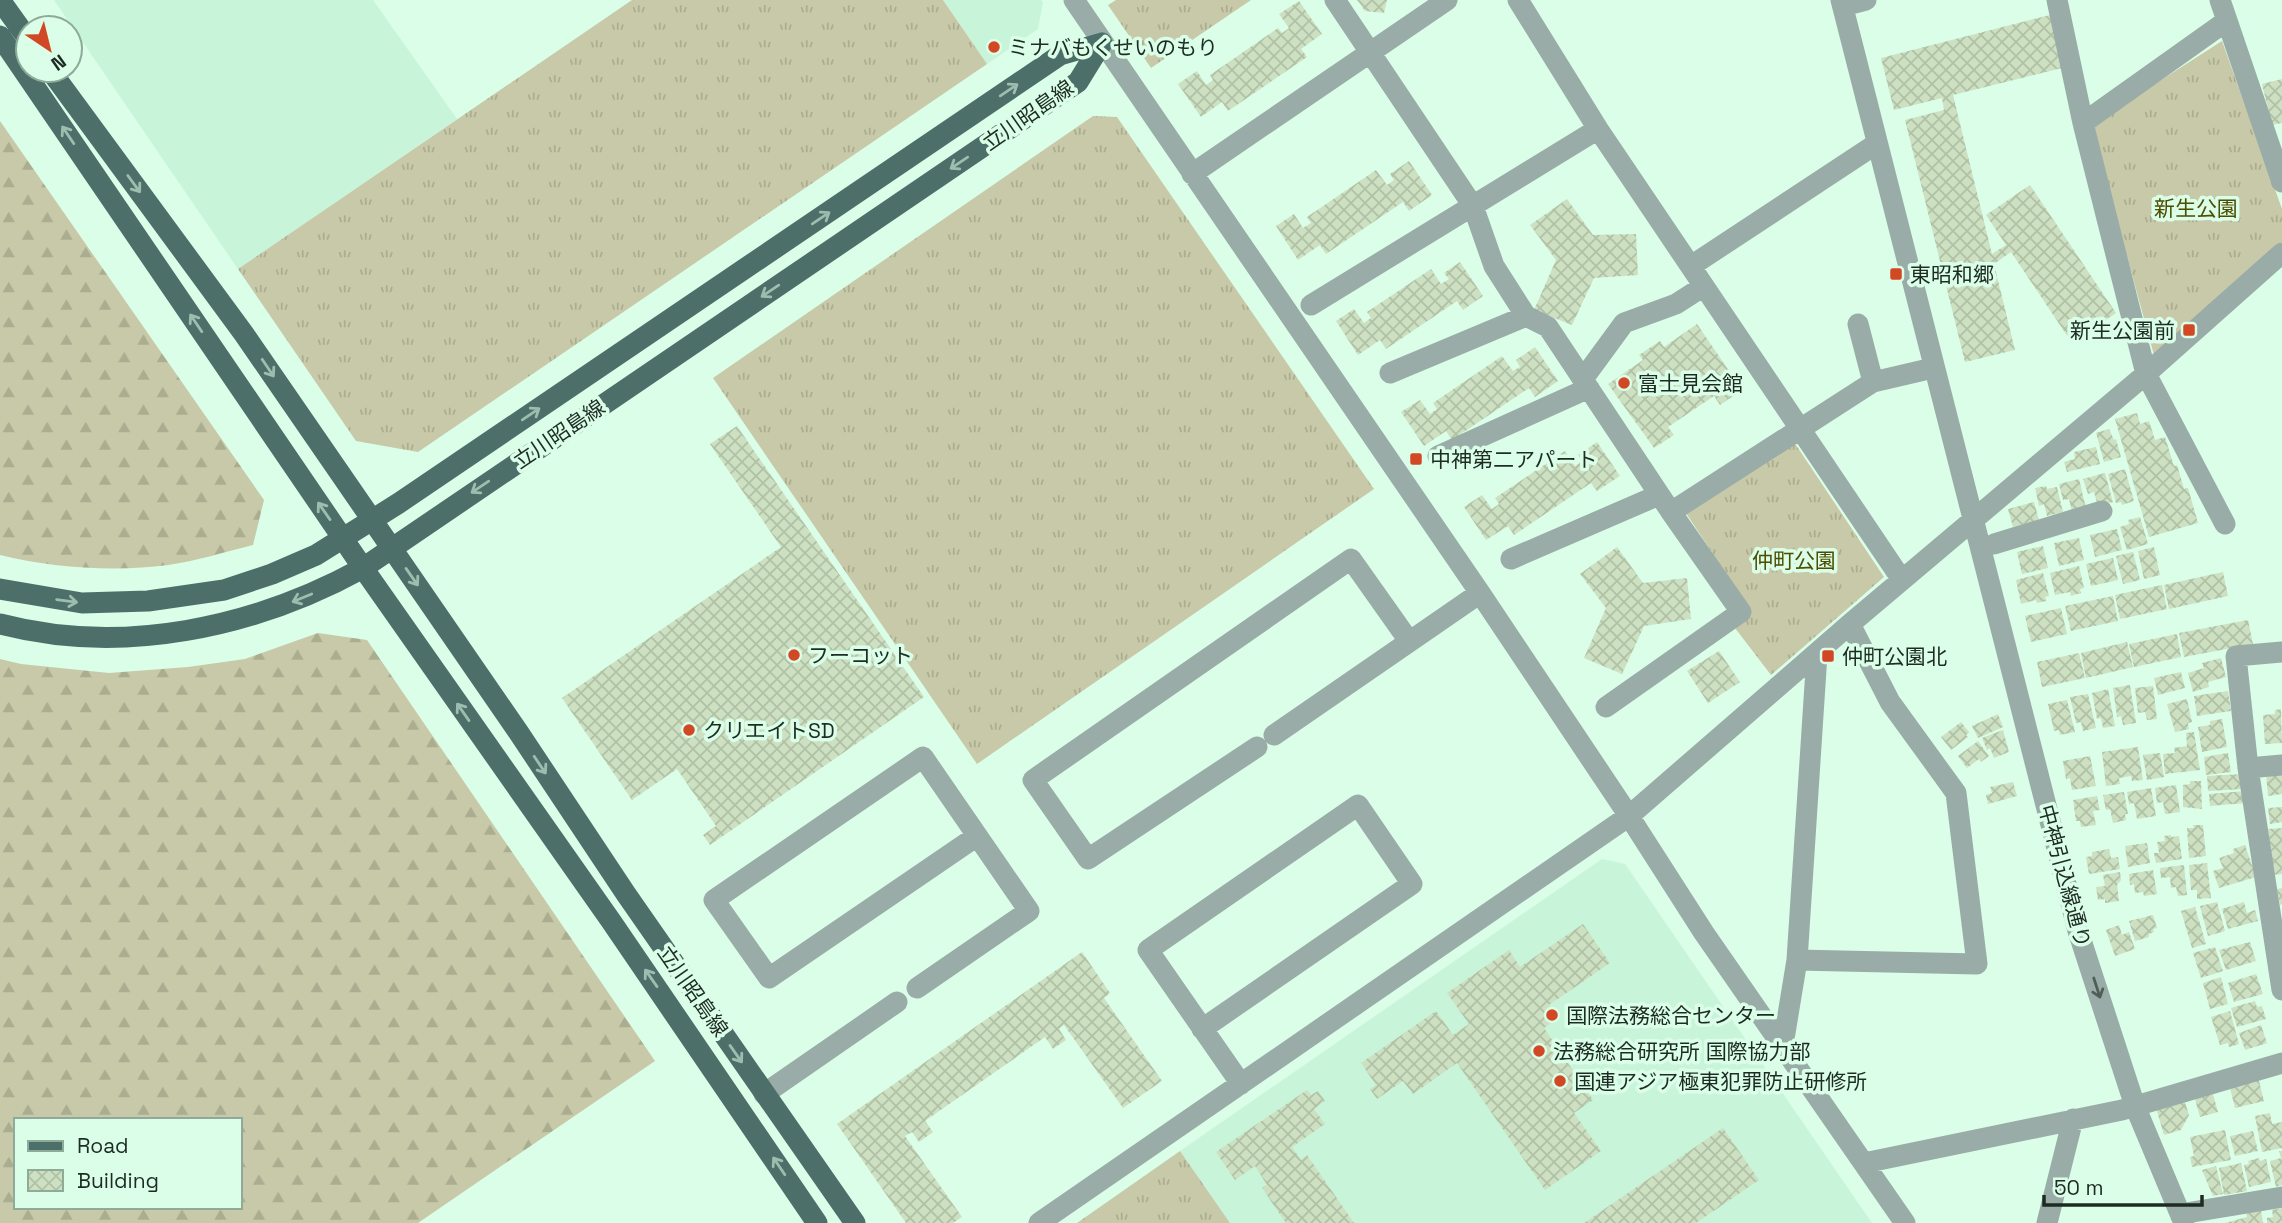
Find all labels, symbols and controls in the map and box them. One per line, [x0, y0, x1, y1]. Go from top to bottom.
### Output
north arrow [14, 14, 84, 84]
place label: ミナバもくせいのもり [1008, 34, 1218, 61]
marker: ミナバもくせいのもり [986, 39, 1002, 55]
text: N [46, 49, 71, 76]
street label: 立川昭島線 [977, 74, 1079, 156]
one-way arrow [999, 83, 1018, 97]
one-way arrow [61, 126, 75, 145]
one-way arrow [949, 157, 969, 171]
one-way arrow [127, 174, 142, 193]
park label: 新生公園 [2154, 195, 2238, 222]
one-way arrow [810, 211, 830, 225]
place label: 東昭和郷 [1910, 261, 1994, 288]
marker: 東昭和郷 [1888, 266, 1904, 282]
one-way arrow [761, 284, 780, 298]
one-way arrow [189, 314, 203, 333]
place label: 新生公園前 [2070, 317, 2175, 344]
marker: 新生公園前 [2181, 322, 2197, 338]
one-way arrow [261, 358, 275, 377]
place label: 富士見会館 [1638, 370, 1743, 397]
marker: 富士見会館 [1616, 375, 1632, 391]
street label: 立川昭島線 [508, 393, 610, 475]
one-way arrow [520, 407, 540, 421]
place label: 中神第二アパート [1430, 446, 1598, 473]
marker: 中神第二アパート [1408, 451, 1424, 467]
one-way arrow [471, 480, 490, 494]
one-way arrow [317, 502, 332, 521]
park label: 仲町公園 [1752, 547, 1836, 574]
one-way arrow [404, 567, 419, 586]
one-way arrow [291, 592, 313, 605]
one-way arrow [55, 595, 78, 608]
place label: フーコット [808, 642, 913, 669]
place label: 仲町公園北 [1842, 643, 1947, 670]
marker: フーコット [786, 647, 802, 663]
marker: 仲町公園北 [1820, 648, 1836, 664]
one-way arrow [456, 703, 470, 722]
place label: クリエイトSD [703, 717, 835, 744]
marker: クリエイトSD [681, 722, 697, 738]
one-way arrow [532, 755, 547, 774]
street label: 中神引込線通り [2033, 802, 2097, 950]
street label: 立川昭島線 [652, 940, 734, 1042]
one-way arrow [643, 969, 658, 988]
one-way arrow [2092, 977, 2104, 999]
place label: 国際法務総合センター [1566, 1002, 1776, 1029]
marker: 国際法務総合センター [1544, 1007, 1560, 1023]
place label: 法務総合研究所 国際協力部 [1553, 1038, 1810, 1065]
marker: 法務総合研究所 国際協力部 [1531, 1043, 1547, 1059]
one-way arrow [729, 1044, 743, 1063]
place label: 国連アジア極東犯罪防止研修所 [1574, 1068, 1867, 1095]
marker: 国連アジア極東犯罪防止研修所 [1552, 1073, 1568, 1089]
legend [14, 1118, 242, 1209]
text: Road [77, 1132, 129, 1159]
one-way arrow [772, 1157, 786, 1176]
scale bar [2044, 1164, 2202, 1208]
text: Building [77, 1167, 159, 1194]
text: 50 m [2054, 1174, 2104, 1201]

